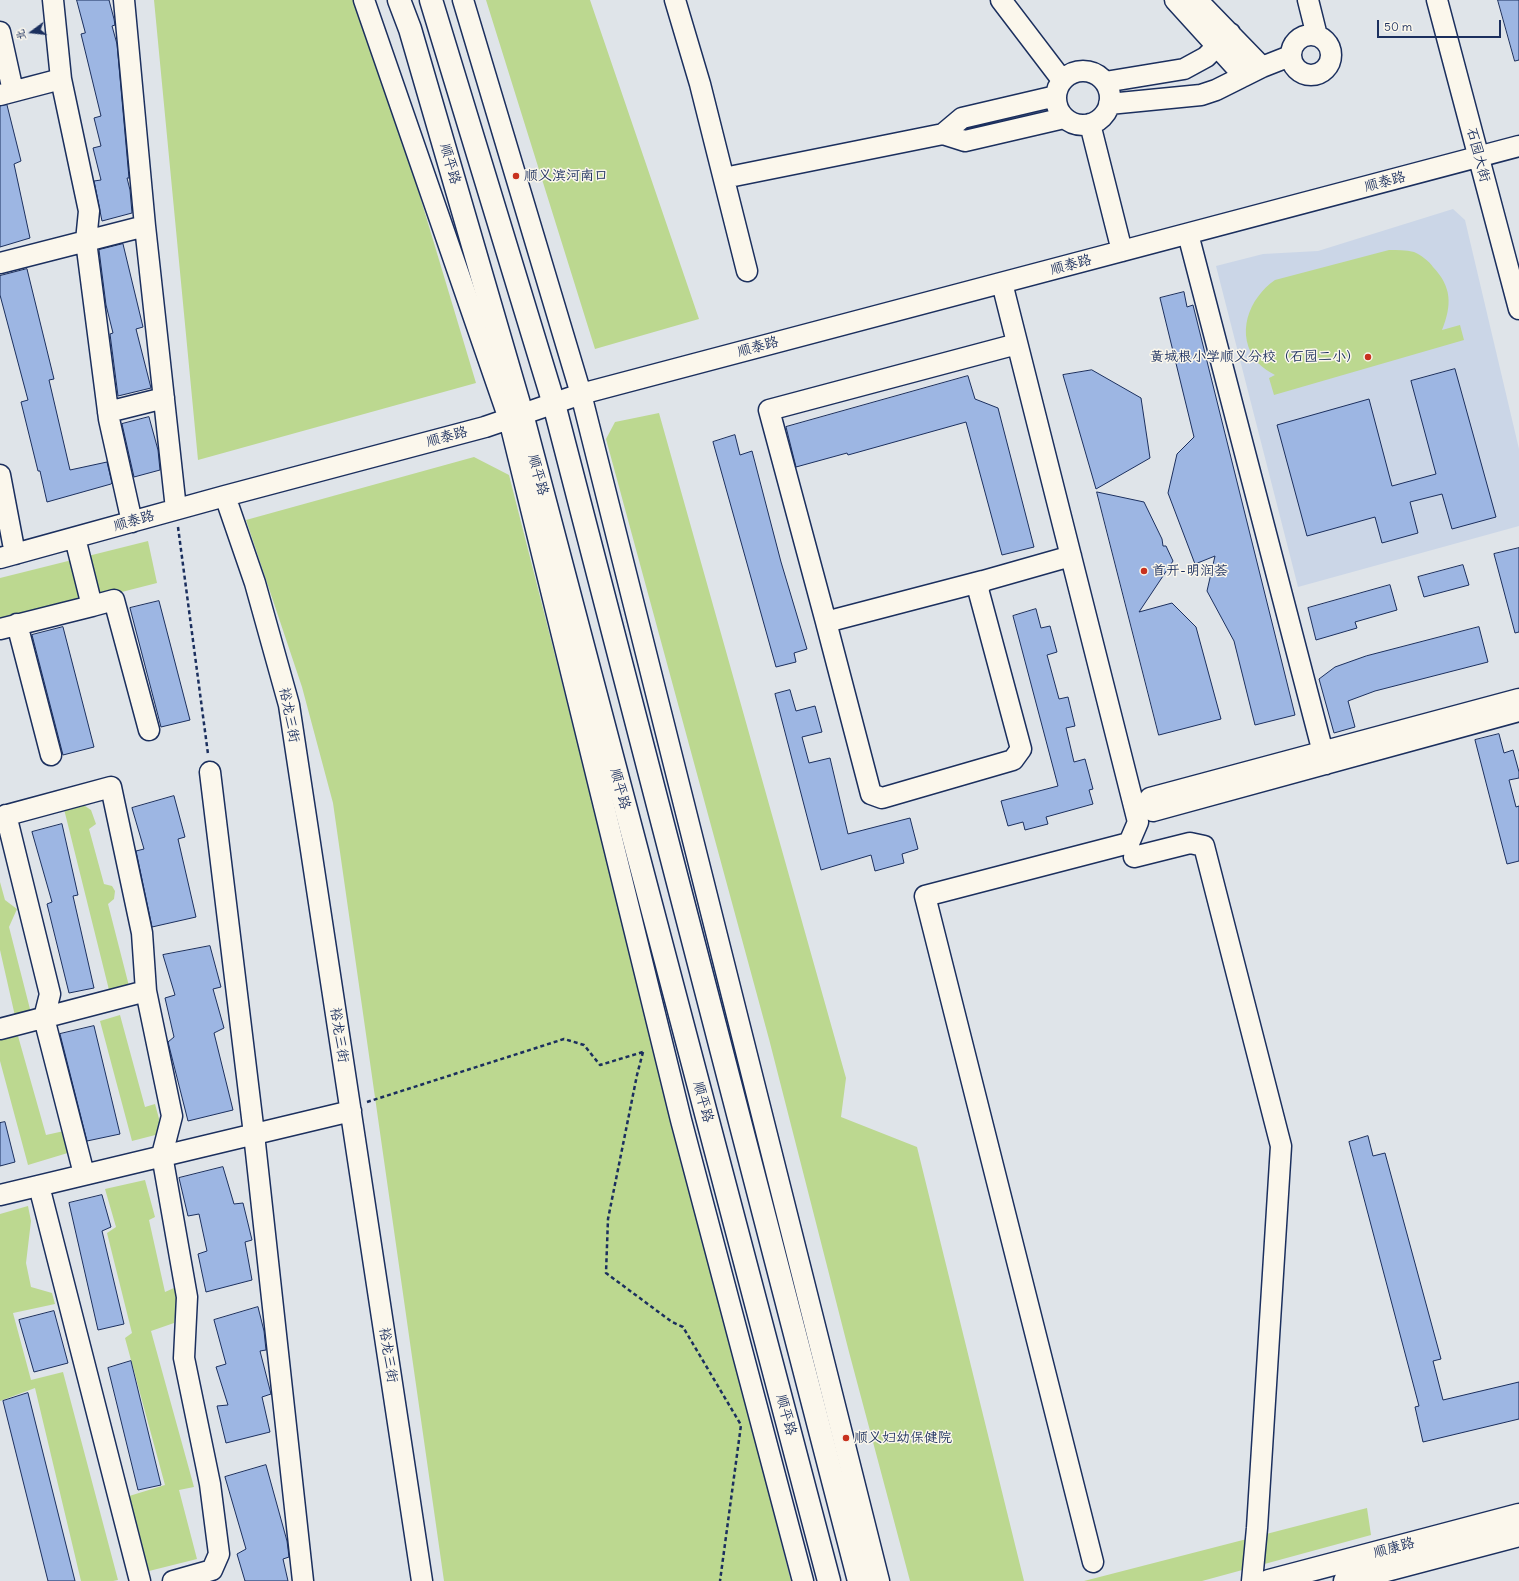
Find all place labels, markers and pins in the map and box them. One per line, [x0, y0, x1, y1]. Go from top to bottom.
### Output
place label: 顺义滨河南口 [524, 168, 608, 184]
marker: 顺义滨河南口 [511, 171, 521, 181]
place label: 黄城根小学顺义分校（石园二小） [1150, 349, 1360, 365]
marker: 黄城根小学顺义分校（石园二小） [1363, 352, 1373, 362]
place label: 首开-明润荟 [1152, 563, 1228, 579]
marker: 首开-明润荟 [1139, 566, 1149, 576]
place label: 顺义妇幼保健院 [854, 1430, 952, 1446]
marker: 顺义妇幼保健院 [841, 1433, 851, 1443]

